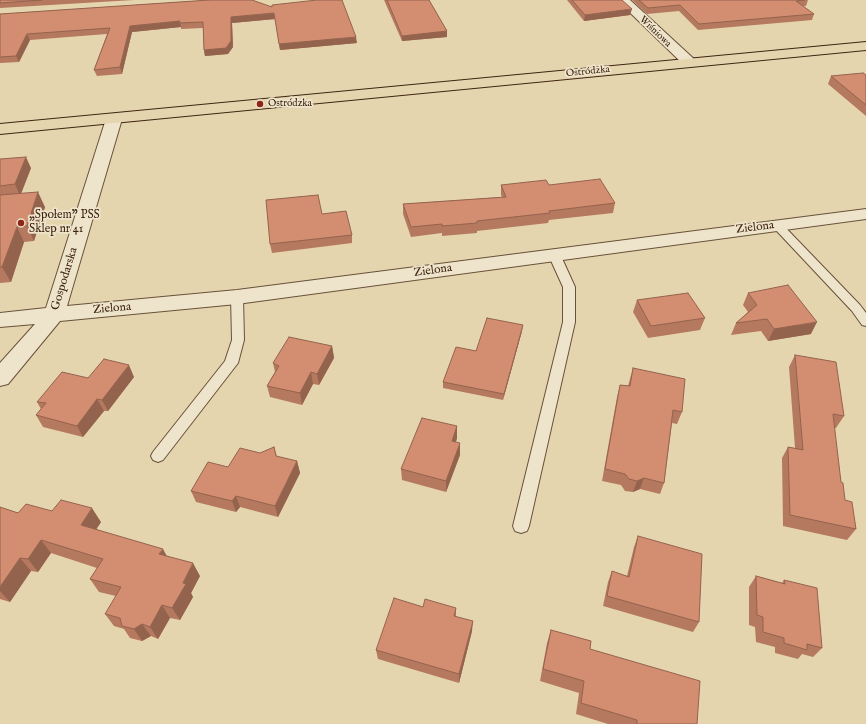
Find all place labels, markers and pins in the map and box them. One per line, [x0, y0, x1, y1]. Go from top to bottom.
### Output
place label: Ostródzka [268, 98, 312, 110]
marker: Ostródzka [255, 99, 265, 109]
place label: „Społem” PSS Sklep nr 41 [29, 209, 100, 237]
marker: „Społem” PSS Sklep nr 41 [16, 218, 26, 228]

